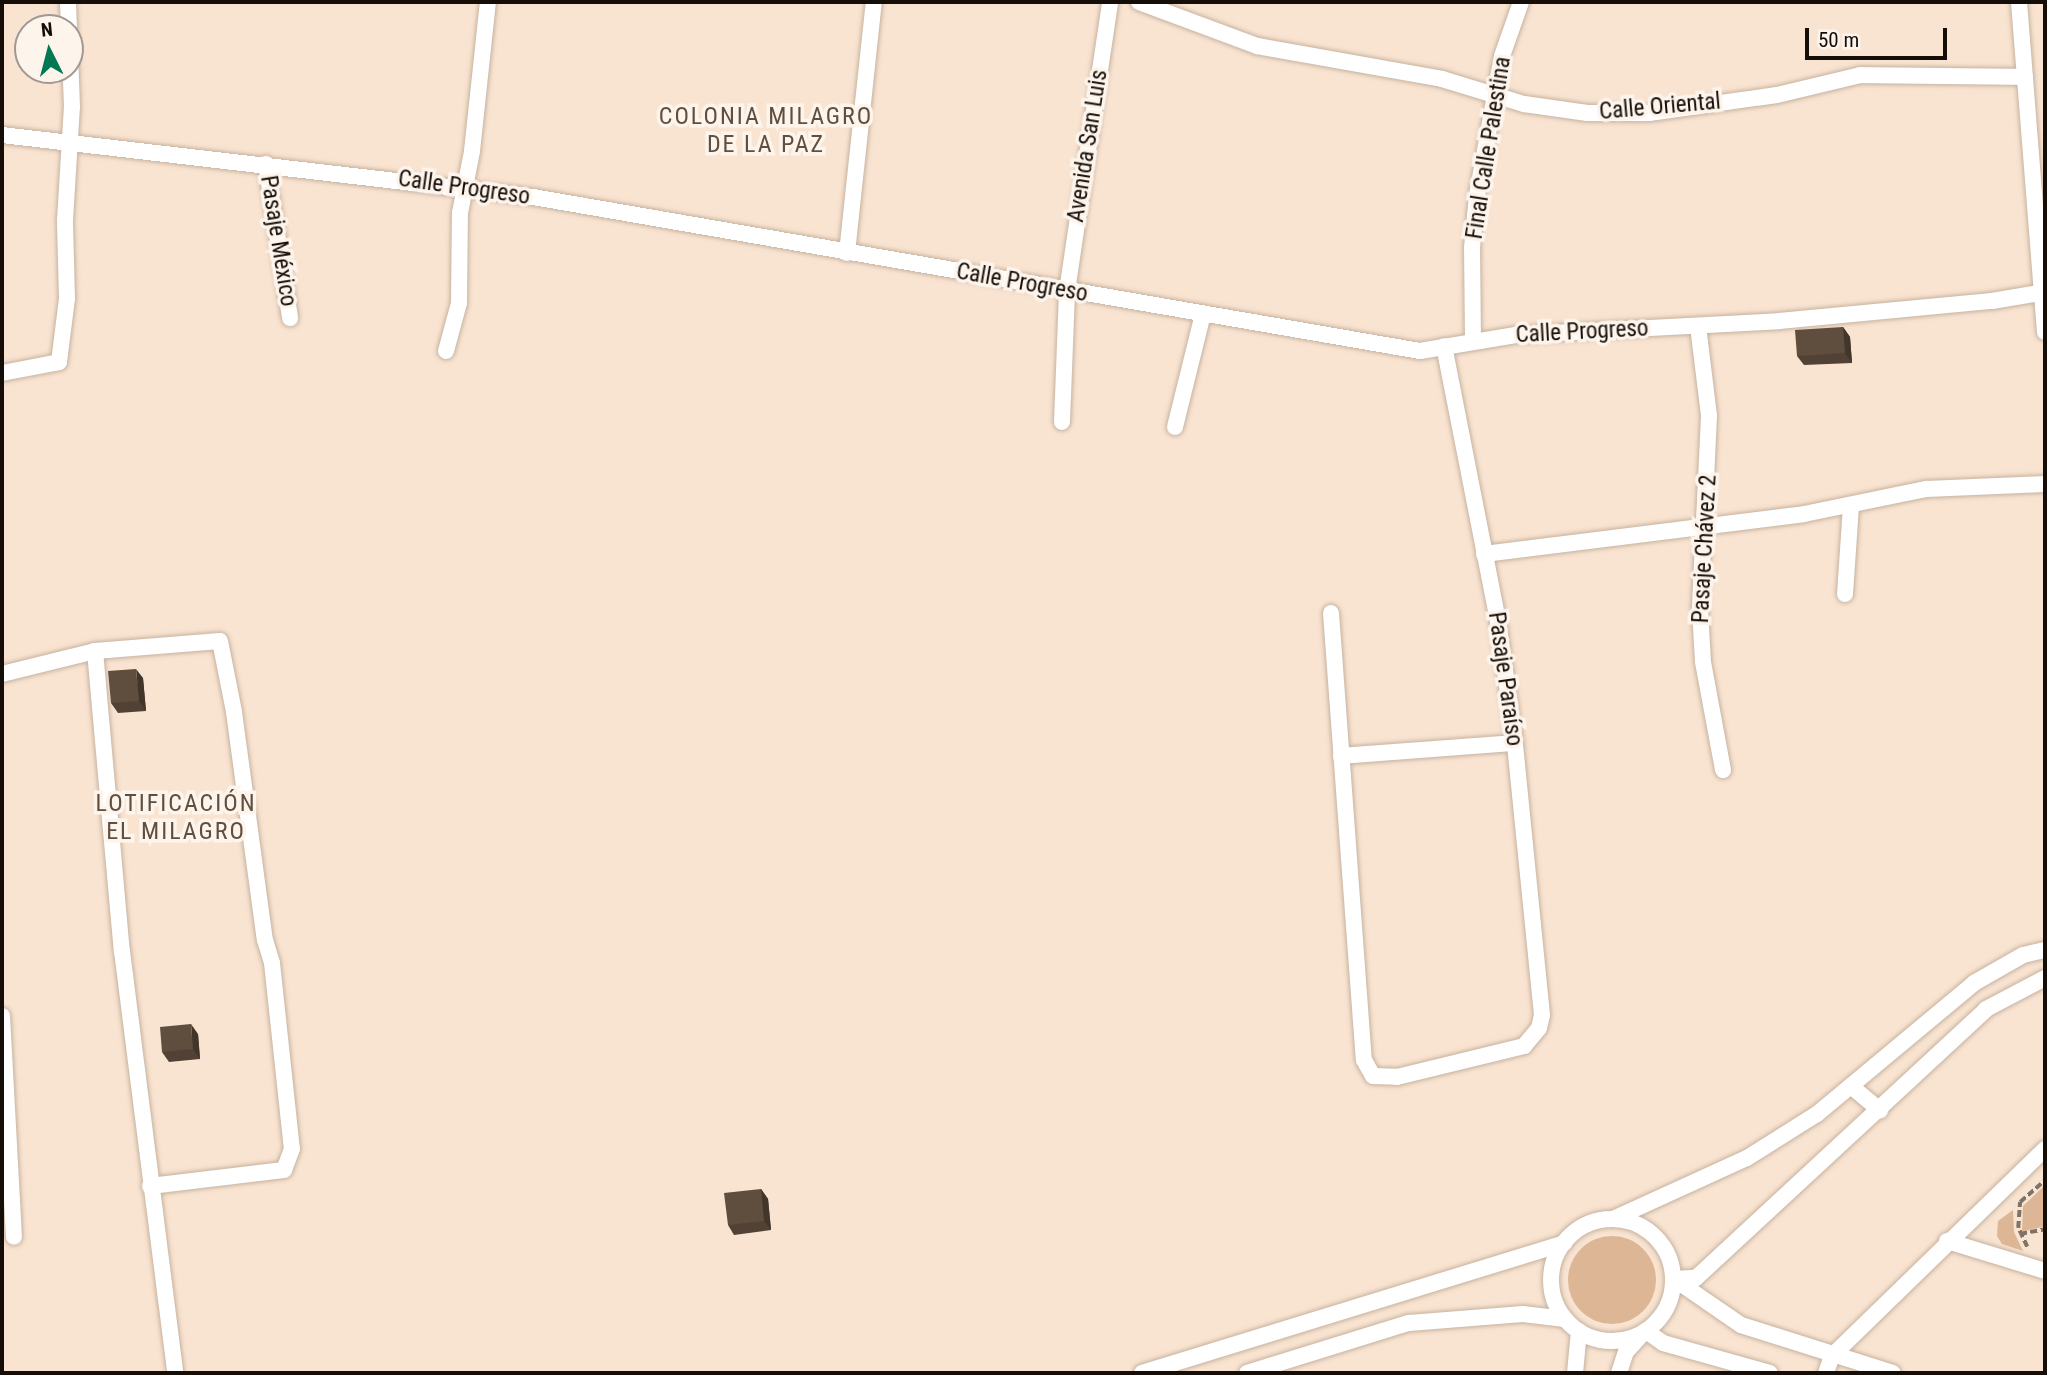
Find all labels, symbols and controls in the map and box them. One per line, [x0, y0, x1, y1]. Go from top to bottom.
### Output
north arrow [14, 14, 84, 84]
scale bar [1809, 14, 1951, 58]
text: N [40, 18, 54, 42]
text: 50 m [1818, 28, 1859, 52]
street label: Final Calle Palestina [1461, 55, 1517, 241]
street label: Avenida San Luis [1062, 68, 1114, 224]
street label: Calle Oriental [1598, 88, 1722, 126]
district label: COLONIA MILAGRO DE LA PAZ [661, 103, 871, 159]
street label: Calle Progreso [396, 165, 532, 211]
street label: Pasaje México [254, 174, 302, 308]
street label: Calle Progreso [954, 258, 1090, 308]
street label: Calle Progreso [1515, 315, 1649, 349]
street label: Pasaje Chávez 2 [1687, 474, 1723, 624]
street label: Pasaje Paraíso [1482, 610, 1528, 748]
district label: LOTIFICACIÓN EL MILAGRO [97, 790, 255, 846]

